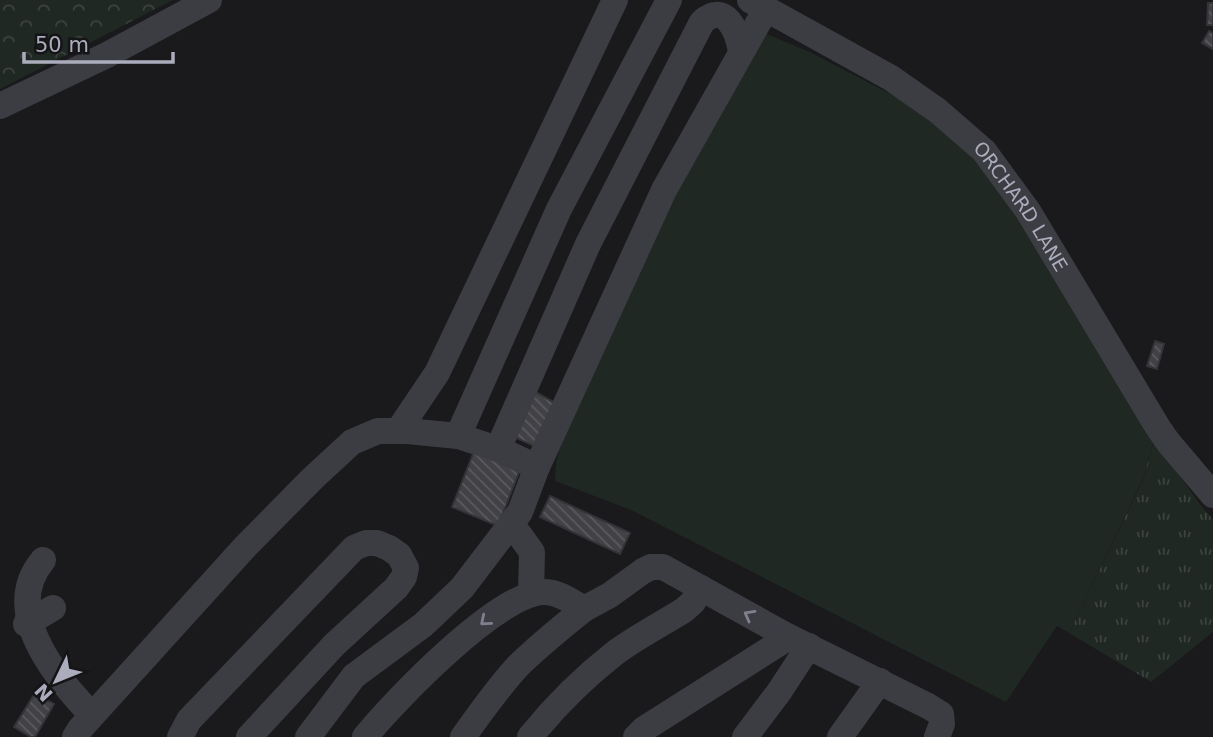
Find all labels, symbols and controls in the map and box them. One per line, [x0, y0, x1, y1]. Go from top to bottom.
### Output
scale bar [24, 21, 173, 65]
text: 50 m [35, 33, 89, 57]
street label: ORCHARD LANE [970, 136, 1072, 275]
one-way arrow [744, 610, 757, 623]
one-way arrow [480, 613, 493, 625]
north arrow [21, 646, 91, 716]
text: N [30, 679, 57, 706]

